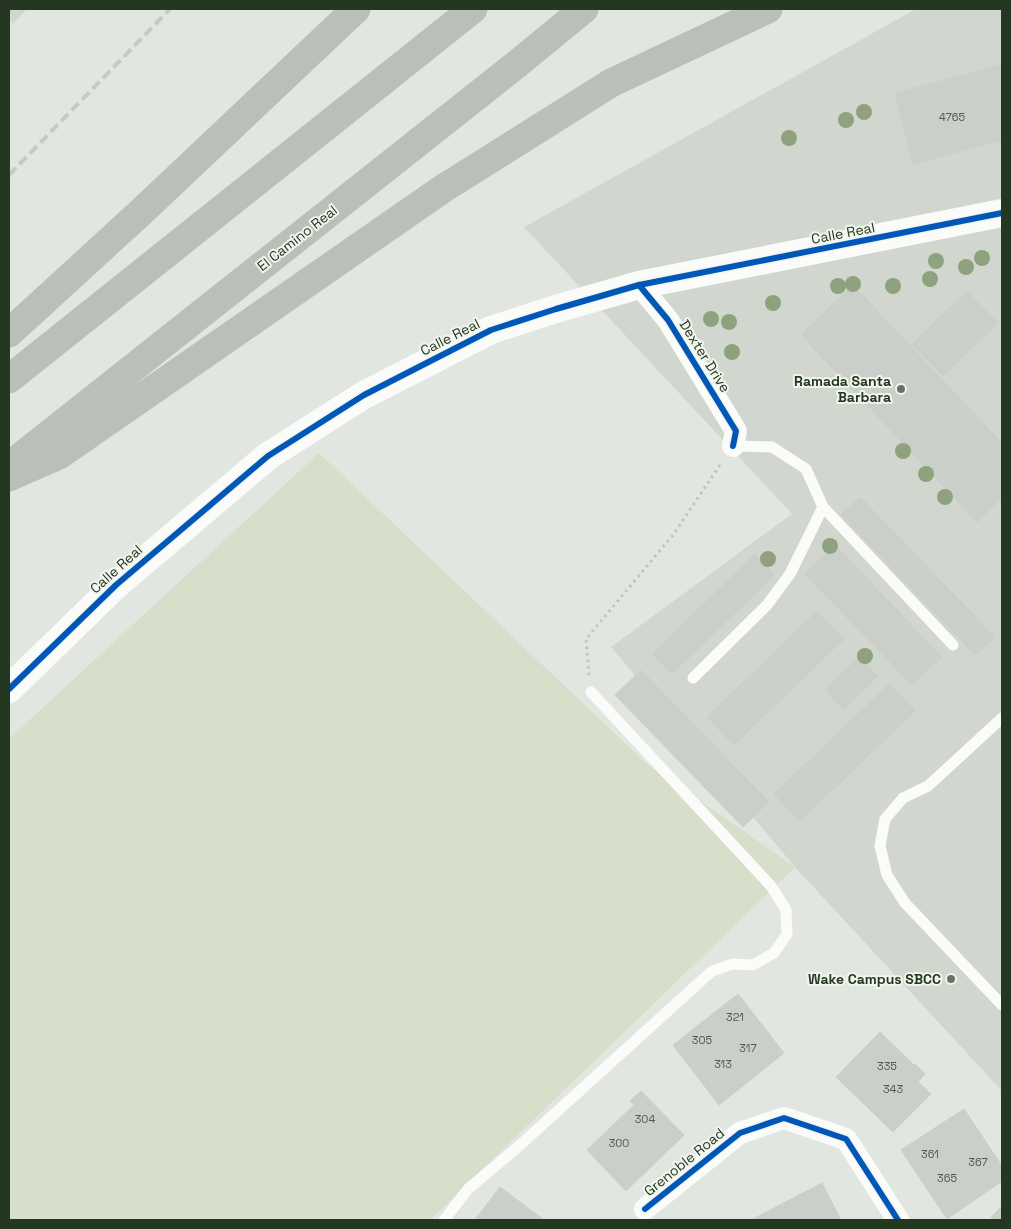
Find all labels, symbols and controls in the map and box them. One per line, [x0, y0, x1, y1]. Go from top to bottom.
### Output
house number: 4765 [939, 110, 965, 124]
street label: El Camino Real [253, 201, 341, 275]
street label: Calle Real [810, 218, 876, 248]
street label: Calle Real [417, 314, 483, 360]
street label: Dexter Drive [676, 316, 734, 396]
place label: Ramada Santa Barbara [794, 372, 891, 406]
marker: Ramada Santa Barbara [895, 383, 907, 395]
street label: Calle Real [86, 541, 146, 597]
place label: Wake Campus SBCC [808, 970, 941, 988]
marker: Wake Campus SBCC [945, 973, 957, 985]
house number: 321 [726, 1010, 744, 1024]
house number: 305 [692, 1033, 713, 1047]
house number: 317 [739, 1041, 757, 1055]
house number: 313 [714, 1057, 732, 1071]
house number: 335 [877, 1059, 897, 1073]
house number: 343 [883, 1082, 903, 1096]
house number: 304 [635, 1112, 655, 1126]
street label: Grenoble Road [640, 1124, 728, 1200]
house number: 300 [609, 1136, 629, 1150]
house number: 361 [921, 1147, 939, 1161]
house number: 367 [968, 1155, 988, 1169]
house number: 365 [937, 1171, 957, 1185]

